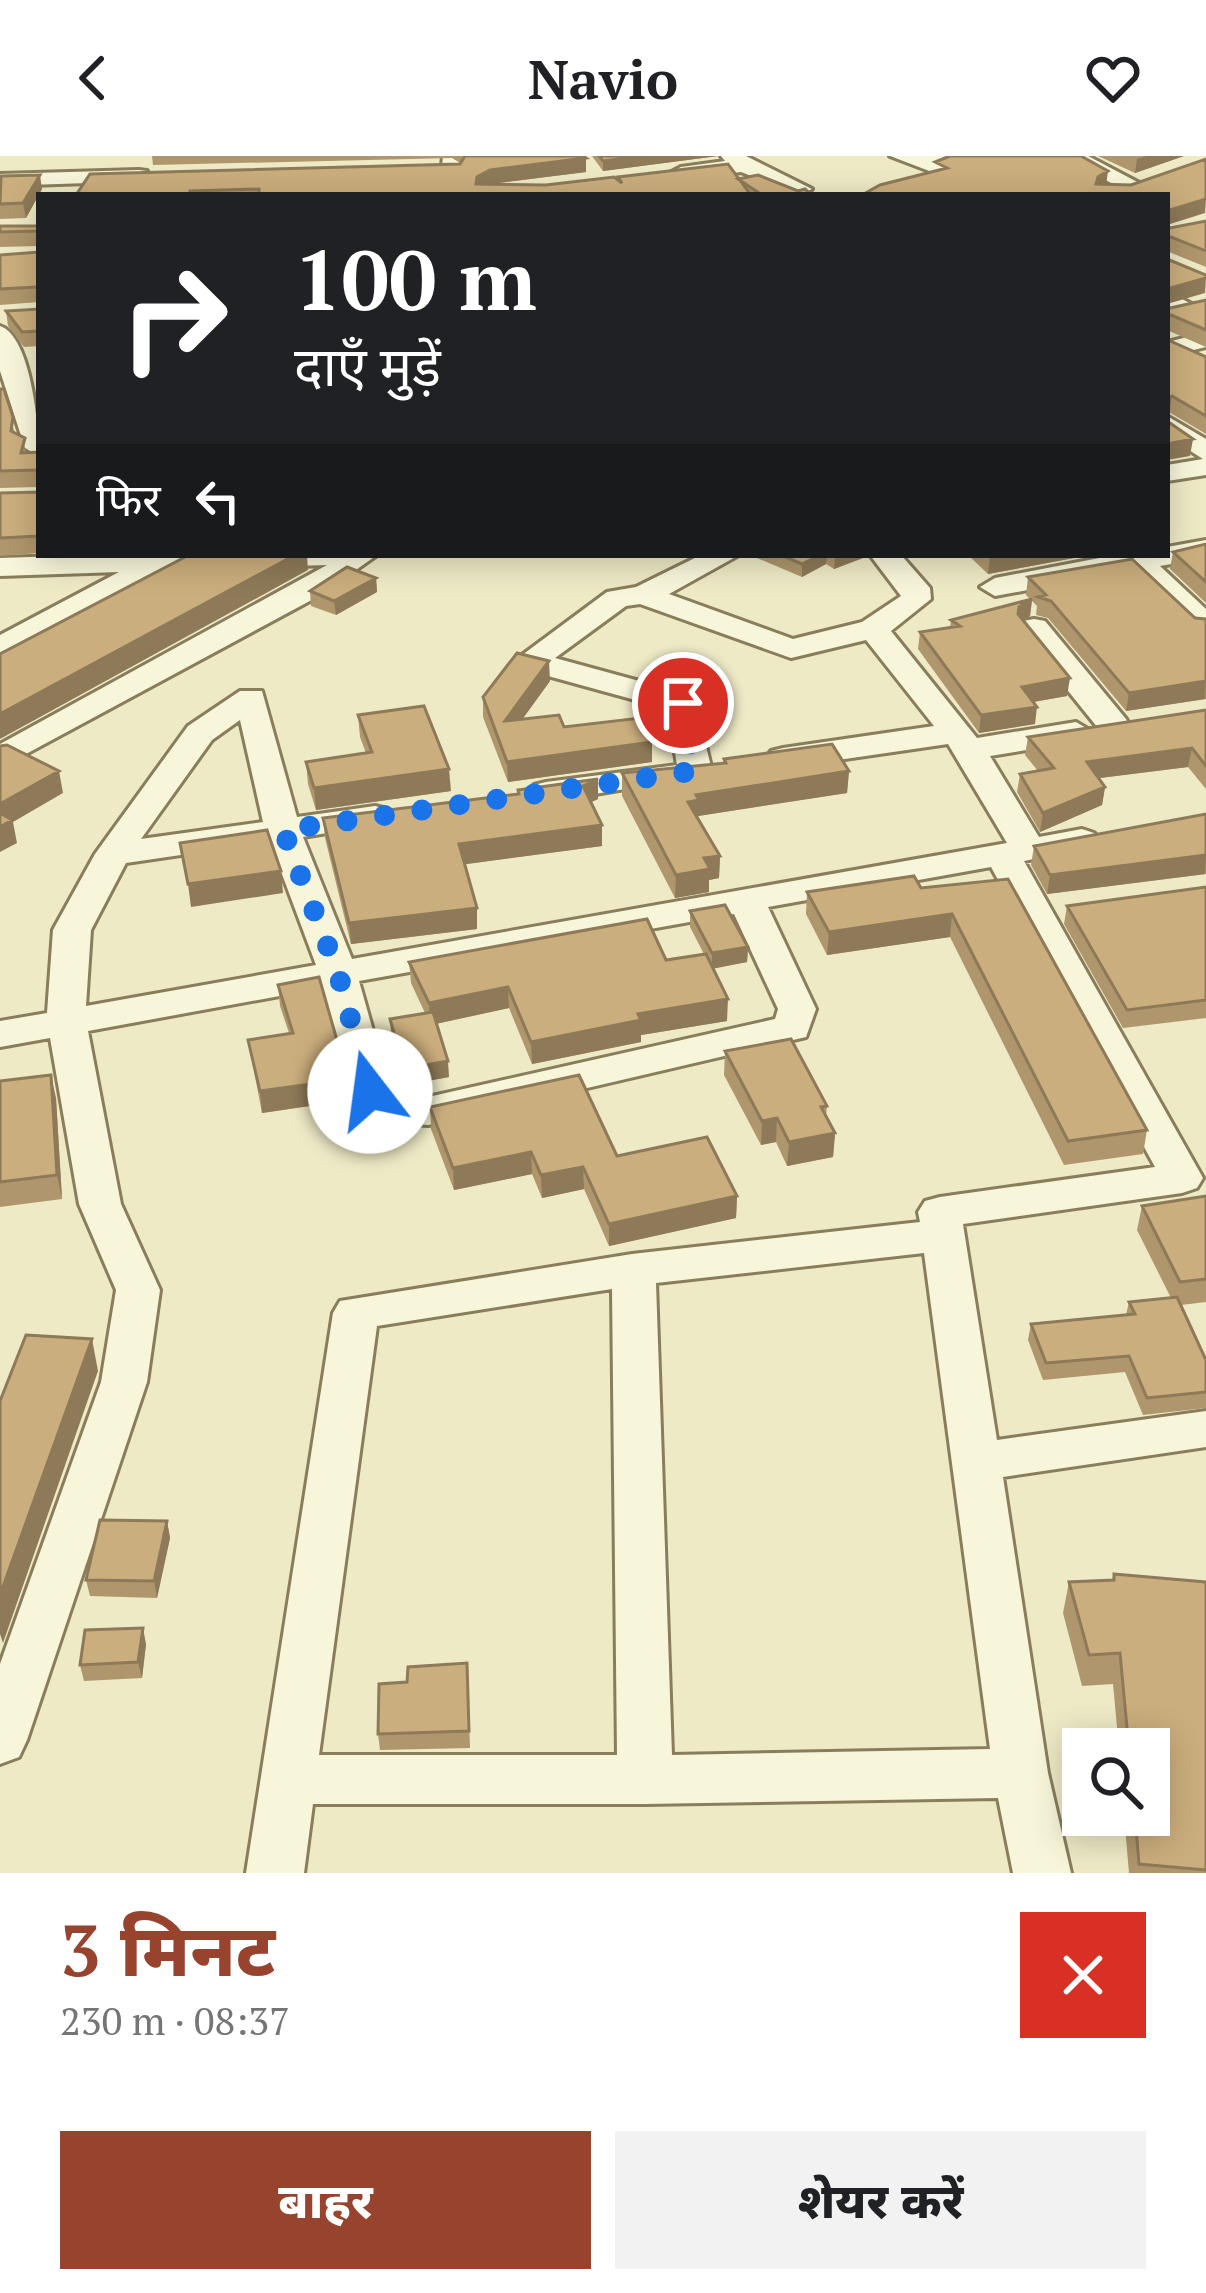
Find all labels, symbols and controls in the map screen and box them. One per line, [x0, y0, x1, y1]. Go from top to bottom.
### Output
text: Navio [528, 43, 678, 114]
icon: back [60, 45, 126, 111]
icon: heart [1080, 45, 1146, 111]
text: 100 m [294, 223, 537, 334]
icon: right [96, 240, 252, 396]
text: दाएँ मुड़ें [294, 330, 441, 401]
icon: left [185, 468, 251, 534]
text: फिर [96, 469, 161, 529]
pin [632, 652, 734, 754]
icon: arrive [650, 670, 716, 736]
position arrow [307, 1028, 433, 1154]
map controls [1062, 1728, 1170, 1836]
button: search [1062, 1728, 1170, 1836]
text: 3 मिनट [60, 1901, 275, 1997]
button: close [1020, 1912, 1146, 2038]
text: 230 m · 08:37 [60, 1994, 290, 2046]
button: बाहर [60, 2131, 591, 2269]
button: शेयर करें [615, 2131, 1146, 2269]

